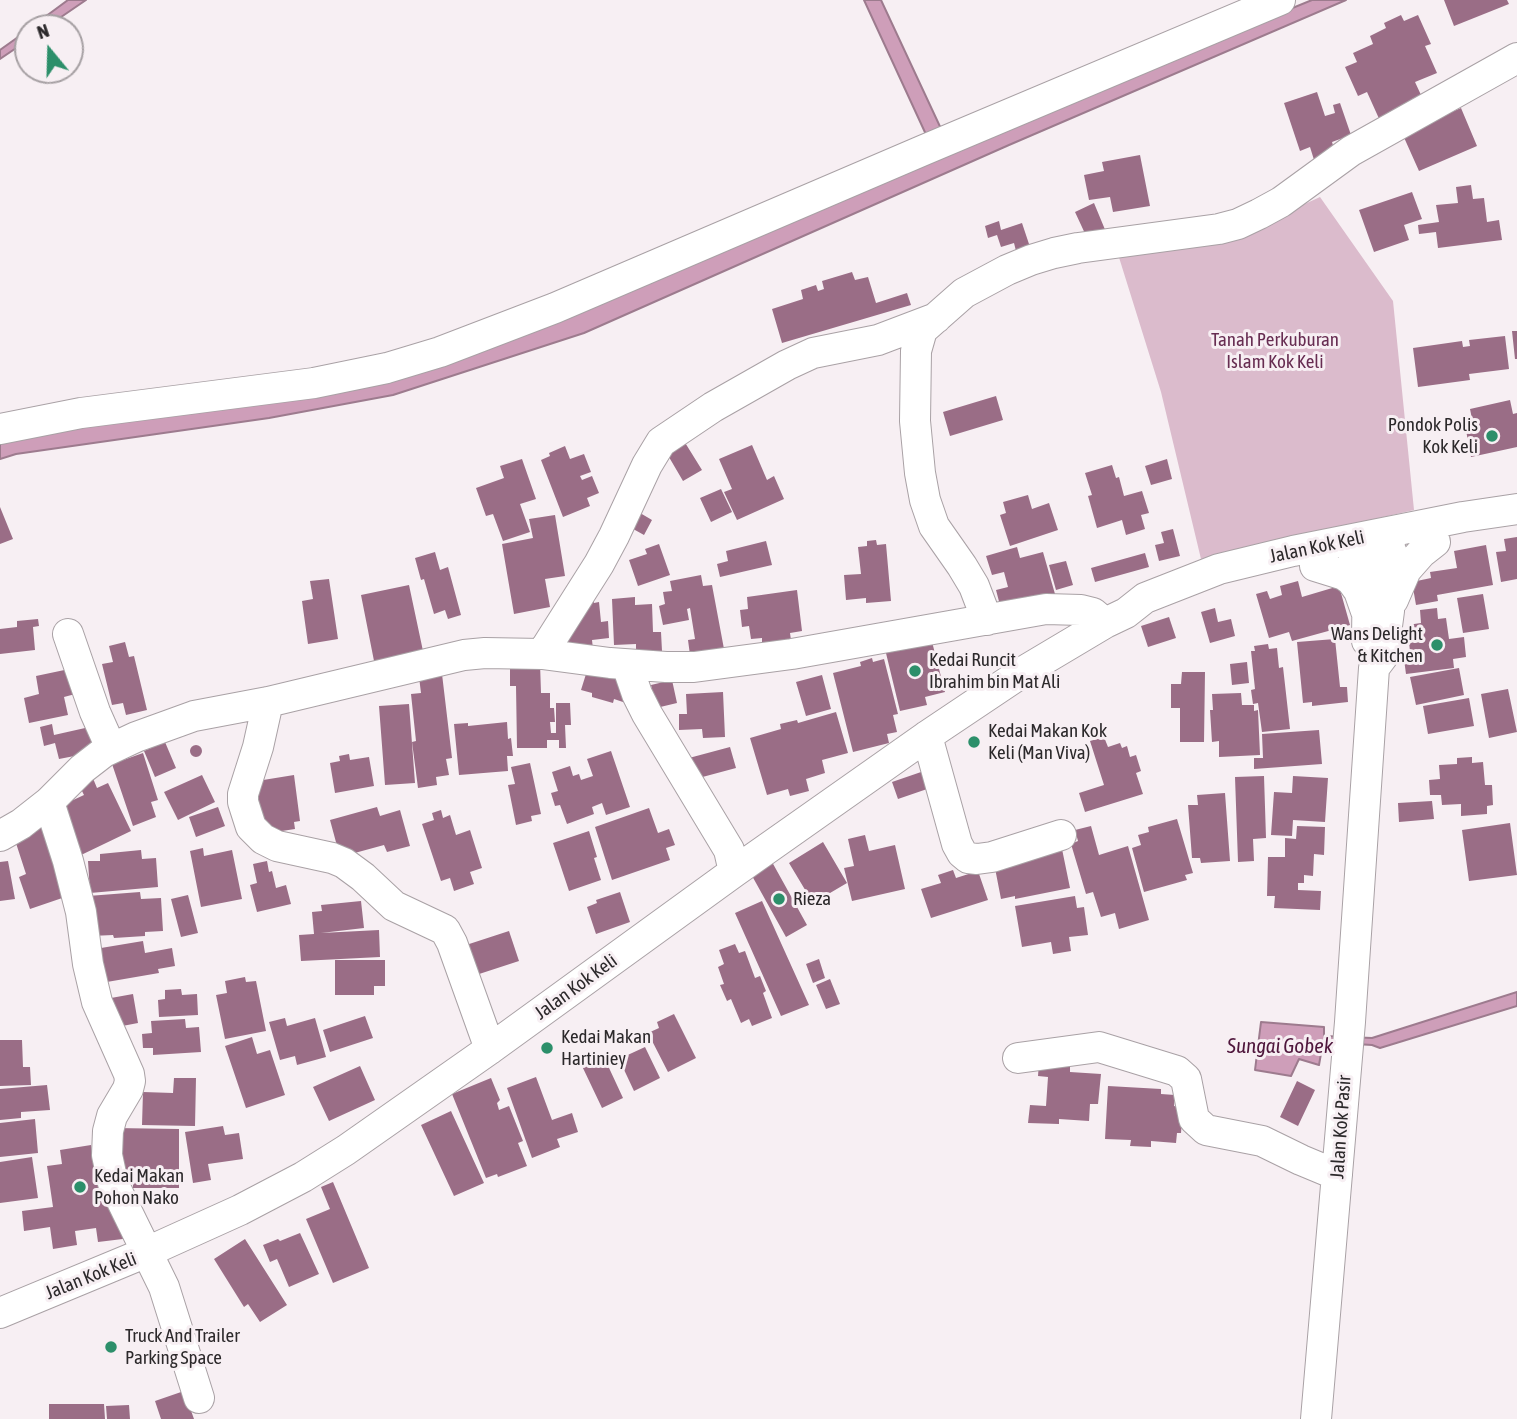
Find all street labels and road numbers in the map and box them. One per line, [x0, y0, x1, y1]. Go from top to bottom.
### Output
street label: Jalan Kok Keli [1267, 526, 1367, 568]
street label: Jalan Kok Keli [530, 949, 622, 1025]
street label: Jalan Kok Pasir [1326, 1074, 1356, 1180]
street label: Jalan Kok Keli [42, 1247, 140, 1305]

